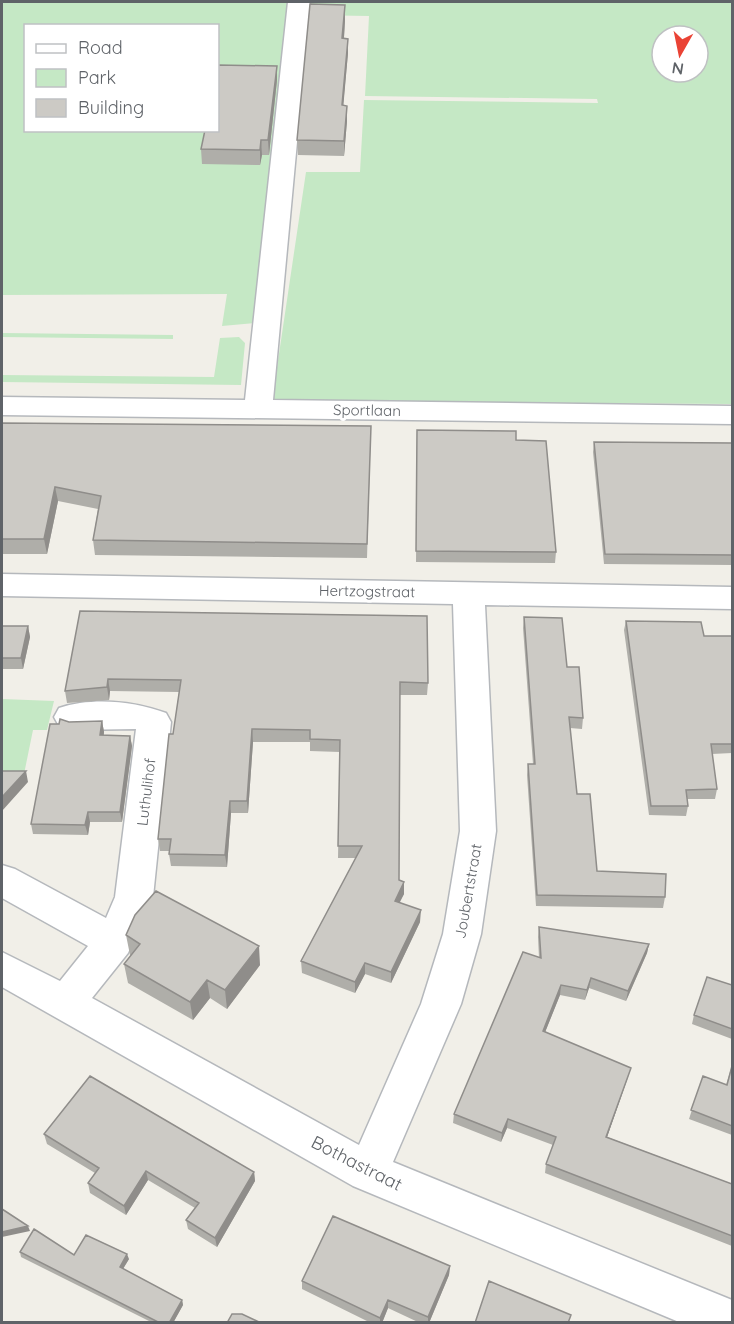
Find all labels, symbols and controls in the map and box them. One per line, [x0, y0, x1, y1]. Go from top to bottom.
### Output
legend [24, 24, 219, 132]
north arrow [650, 24, 710, 84]
text: Road [78, 36, 123, 59]
text: N [670, 58, 685, 80]
text: Park [78, 66, 116, 89]
text: Building [78, 96, 144, 119]
street label: Sportlaan [333, 400, 401, 420]
street label: Hertzogstraat [319, 581, 415, 601]
street label: Luthulihof [132, 756, 160, 827]
street label: Joubertstraat [450, 842, 486, 940]
street label: Bothastraat [308, 1130, 406, 1196]

